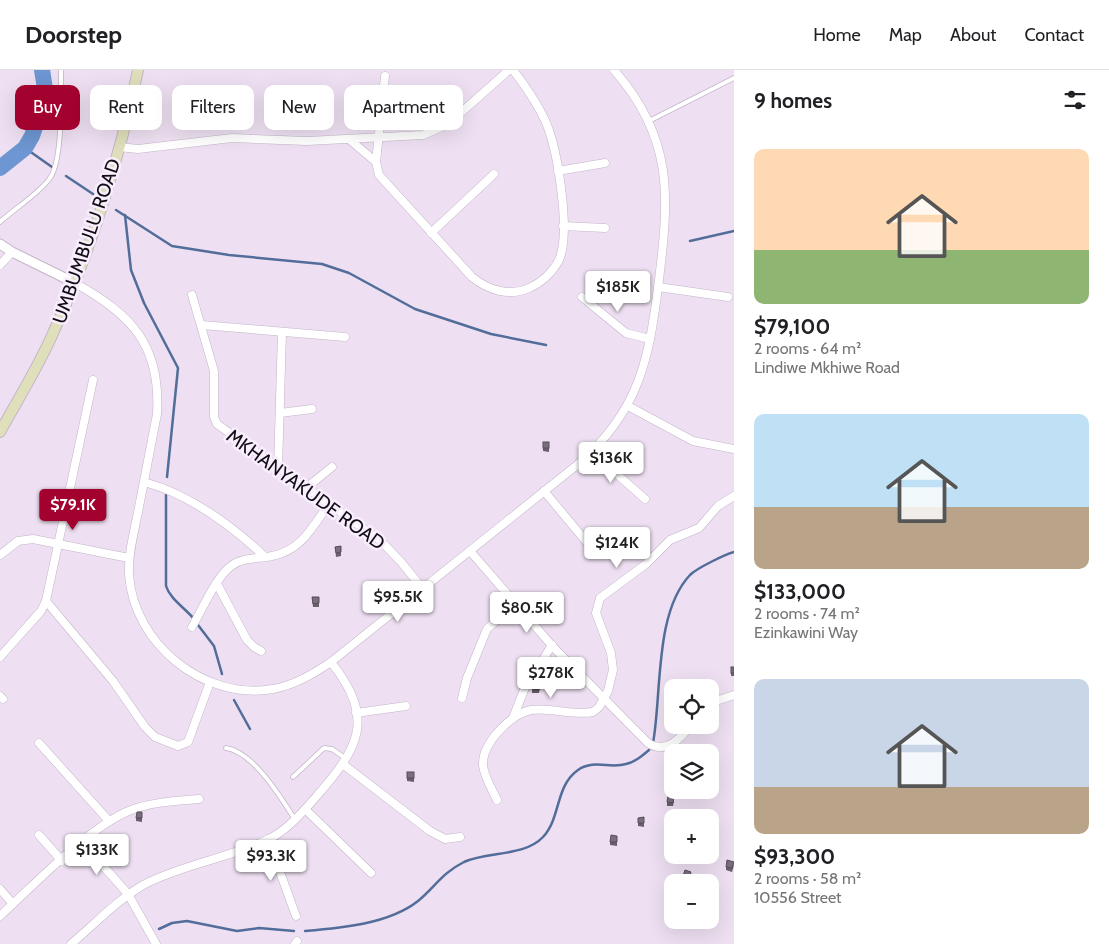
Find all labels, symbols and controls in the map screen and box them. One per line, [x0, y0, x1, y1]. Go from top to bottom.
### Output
text: Doorstep [25, 20, 122, 49]
text: Home [813, 24, 861, 46]
text: Map [889, 24, 922, 46]
text: About [950, 24, 996, 46]
text: Contact [1024, 24, 1084, 46]
chip: Buy [15, 85, 80, 130]
chip: Rent [90, 85, 162, 130]
chip: Filters [172, 85, 254, 130]
chip: New [264, 85, 334, 130]
chip: Apartment [344, 85, 463, 130]
icon: filters [1061, 86, 1089, 114]
text: 9 homes [754, 88, 832, 113]
street label: UMBUMBULU ROAD [47, 155, 126, 327]
icon: home [877, 181, 967, 271]
pin: $185K [583, 270, 653, 313]
text: $185K [596, 277, 640, 296]
text: $79,100 [754, 314, 830, 339]
text: 2 rooms · 64 m² [754, 339, 861, 358]
text: Lindiwe Mkhiwe Road [754, 358, 900, 377]
street label: MKHANYAKUDE ROAD [222, 424, 390, 555]
pin: $136K [576, 442, 646, 484]
icon: home [877, 446, 967, 536]
text: $136K [590, 448, 632, 467]
pin: $79.1K [32, 488, 114, 531]
text: $79.1K [50, 495, 96, 514]
pin: $124K [582, 526, 652, 569]
text: $124K [595, 533, 639, 552]
text: $133,000 [754, 579, 846, 604]
pin: $95.5K [357, 580, 439, 623]
text: $95.5K [373, 587, 423, 606]
pin: $80.5K [486, 592, 568, 634]
text: $80.5K [501, 598, 553, 617]
text: 2 rooms · 74 m² [754, 604, 860, 623]
text: Ezinkawini Way [754, 623, 858, 642]
pin: $278K [516, 656, 586, 699]
text: $278K [528, 663, 574, 682]
map controls [664, 679, 719, 929]
button: locate [664, 679, 719, 734]
icon: home [877, 711, 967, 801]
button: layers [664, 744, 719, 799]
button: + [664, 809, 719, 864]
pin: $133K [62, 834, 132, 876]
text: $133K [76, 840, 118, 859]
pin: $93.3K [230, 840, 312, 882]
text: $93,300 [754, 844, 835, 869]
text: $93.3K [246, 846, 296, 865]
text: 2 rooms · 58 m² [754, 869, 861, 888]
button: − [664, 874, 719, 929]
text: 10556 Street [754, 888, 842, 907]

